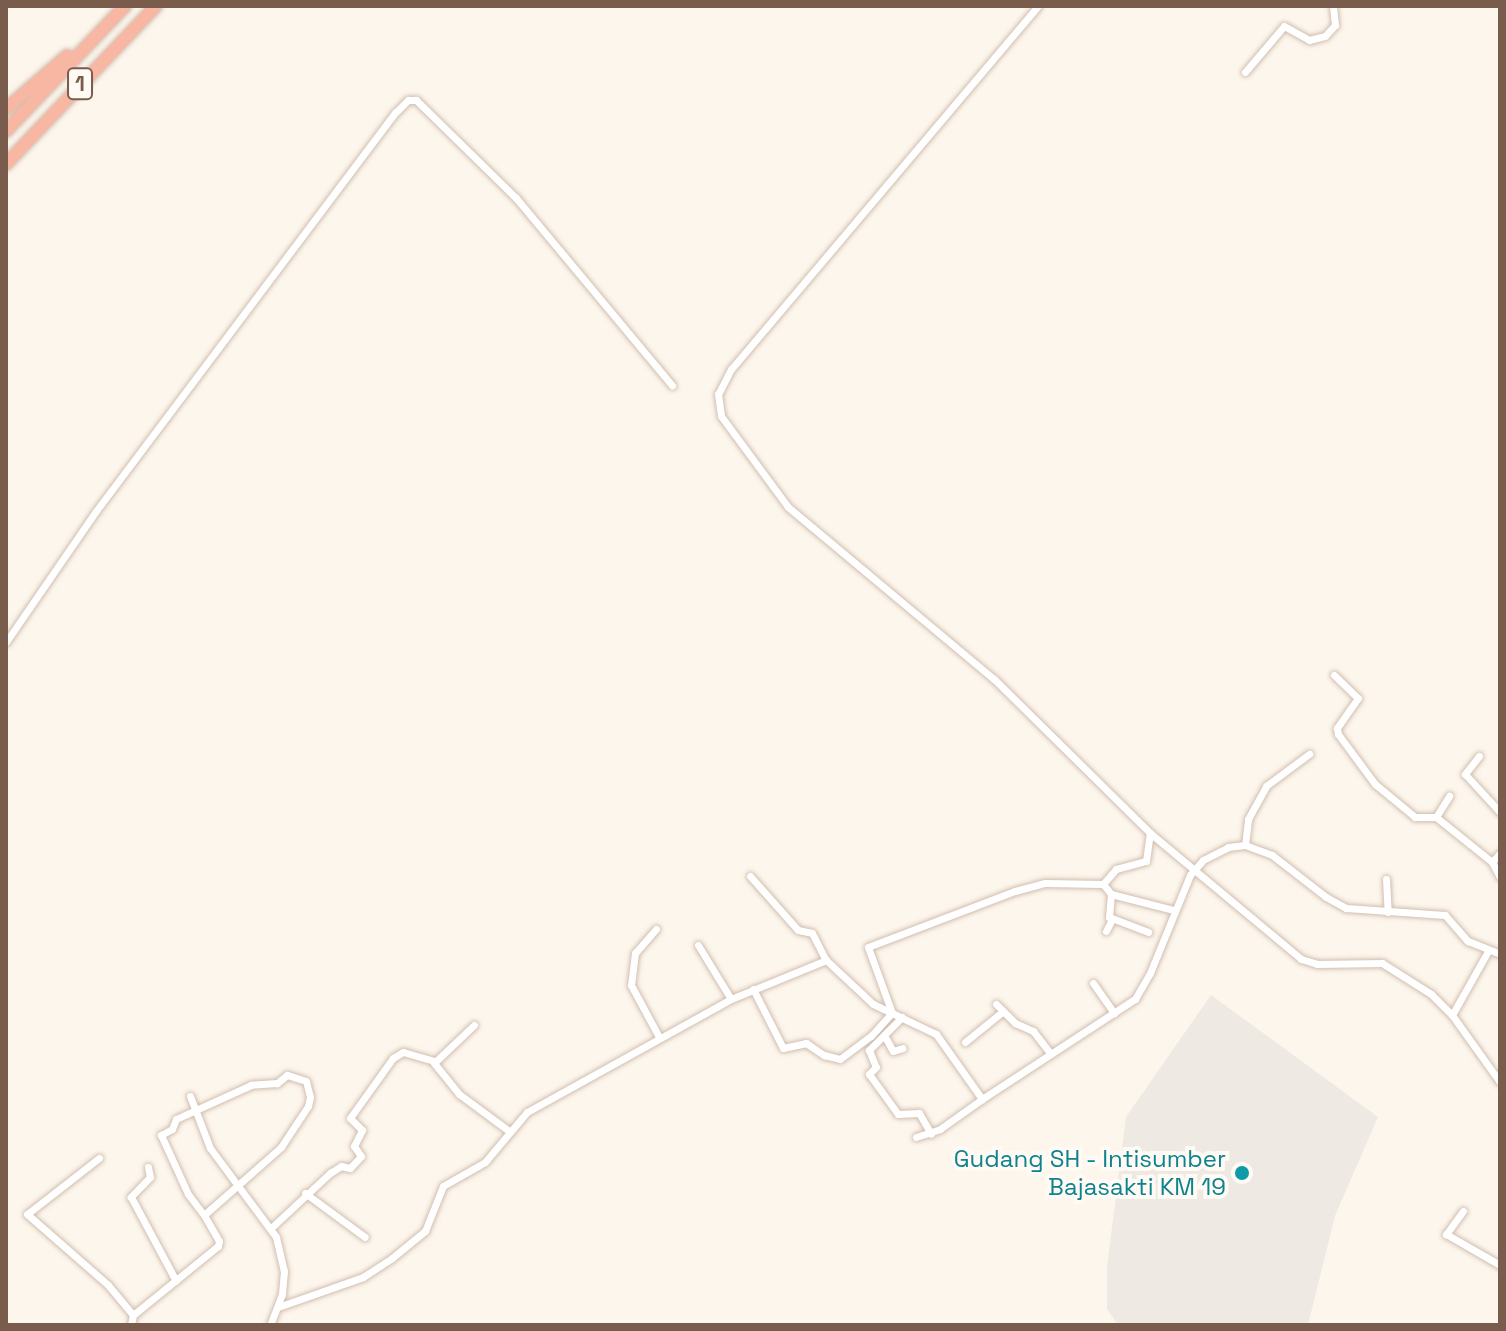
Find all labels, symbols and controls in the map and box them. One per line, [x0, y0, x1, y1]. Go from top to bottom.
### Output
road number: 1 [66, 66, 94, 102]
place label: Gudang SH - Intisumber Bajasakti KM 19 [952, 1145, 1226, 1201]
marker: Gudang SH - Intisumber Bajasakti KM 19 [1233, 1164, 1251, 1182]

